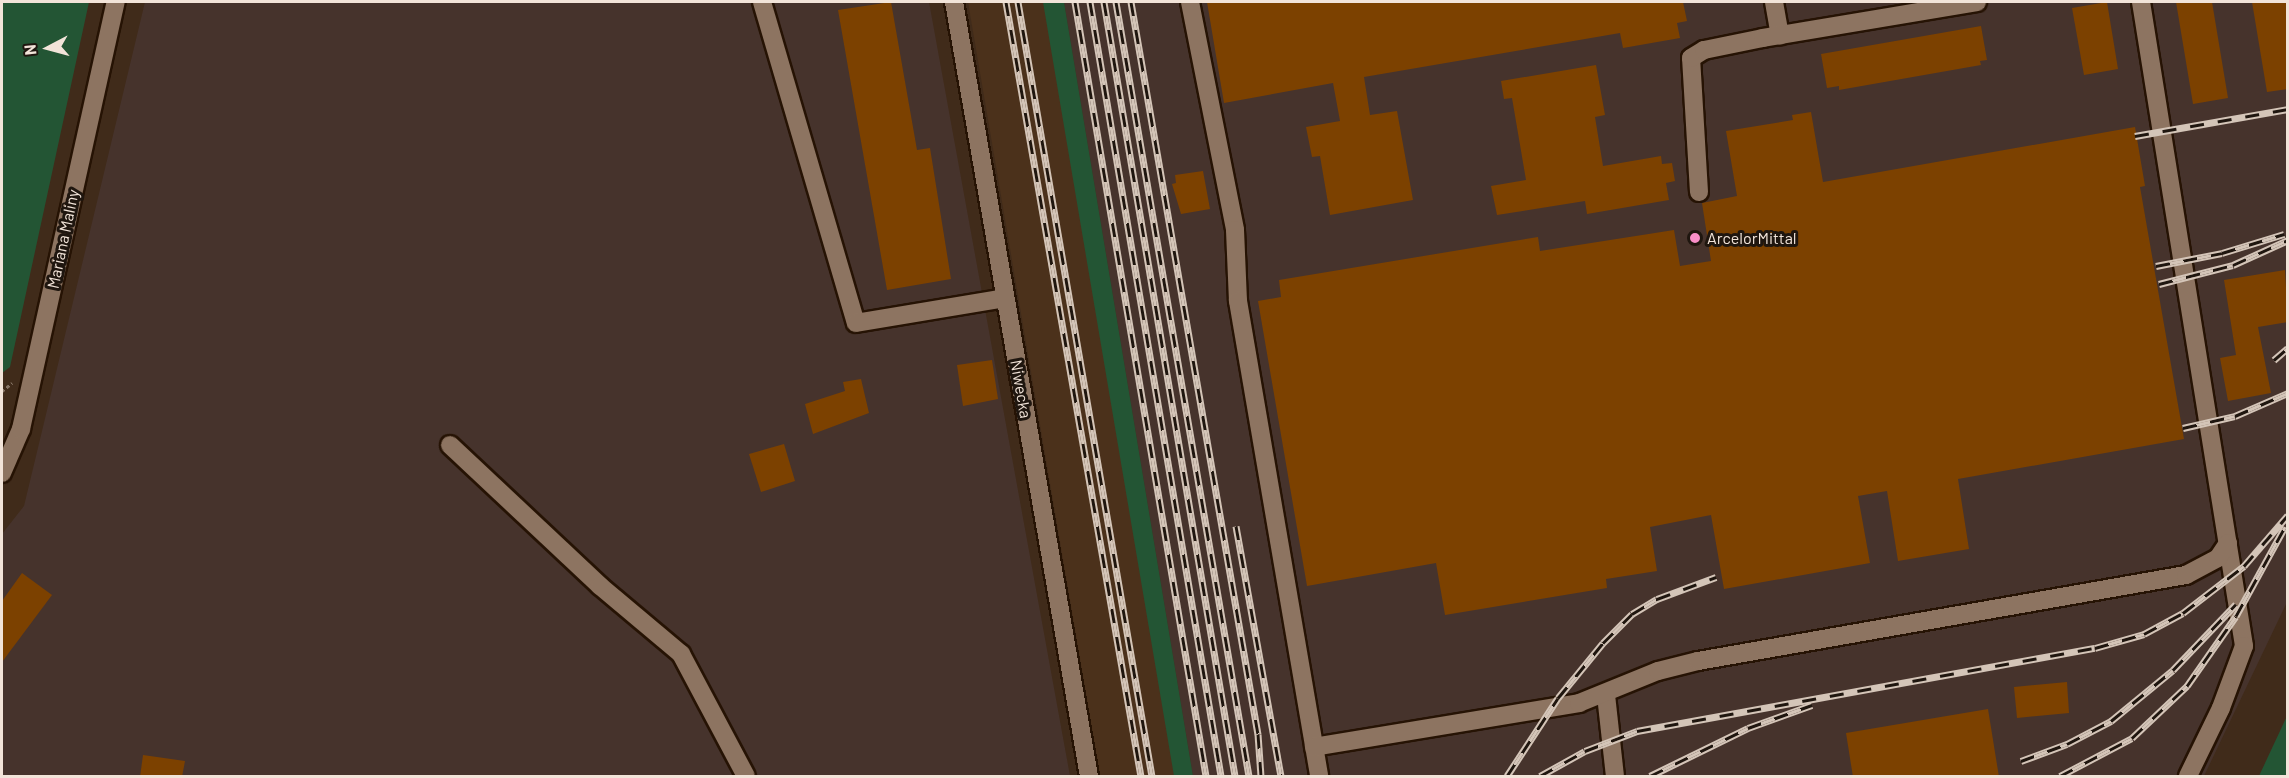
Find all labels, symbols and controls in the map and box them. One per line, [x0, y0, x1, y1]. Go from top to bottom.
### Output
north arrow [18, 18, 78, 78]
text: N [20, 44, 40, 56]
street label: Mariana Maliny [43, 188, 83, 290]
place label: ArcelorMittal [1707, 228, 1797, 248]
marker: ArcelorMittal [1688, 231, 1702, 245]
street label: Niwecka [1006, 358, 1036, 420]

